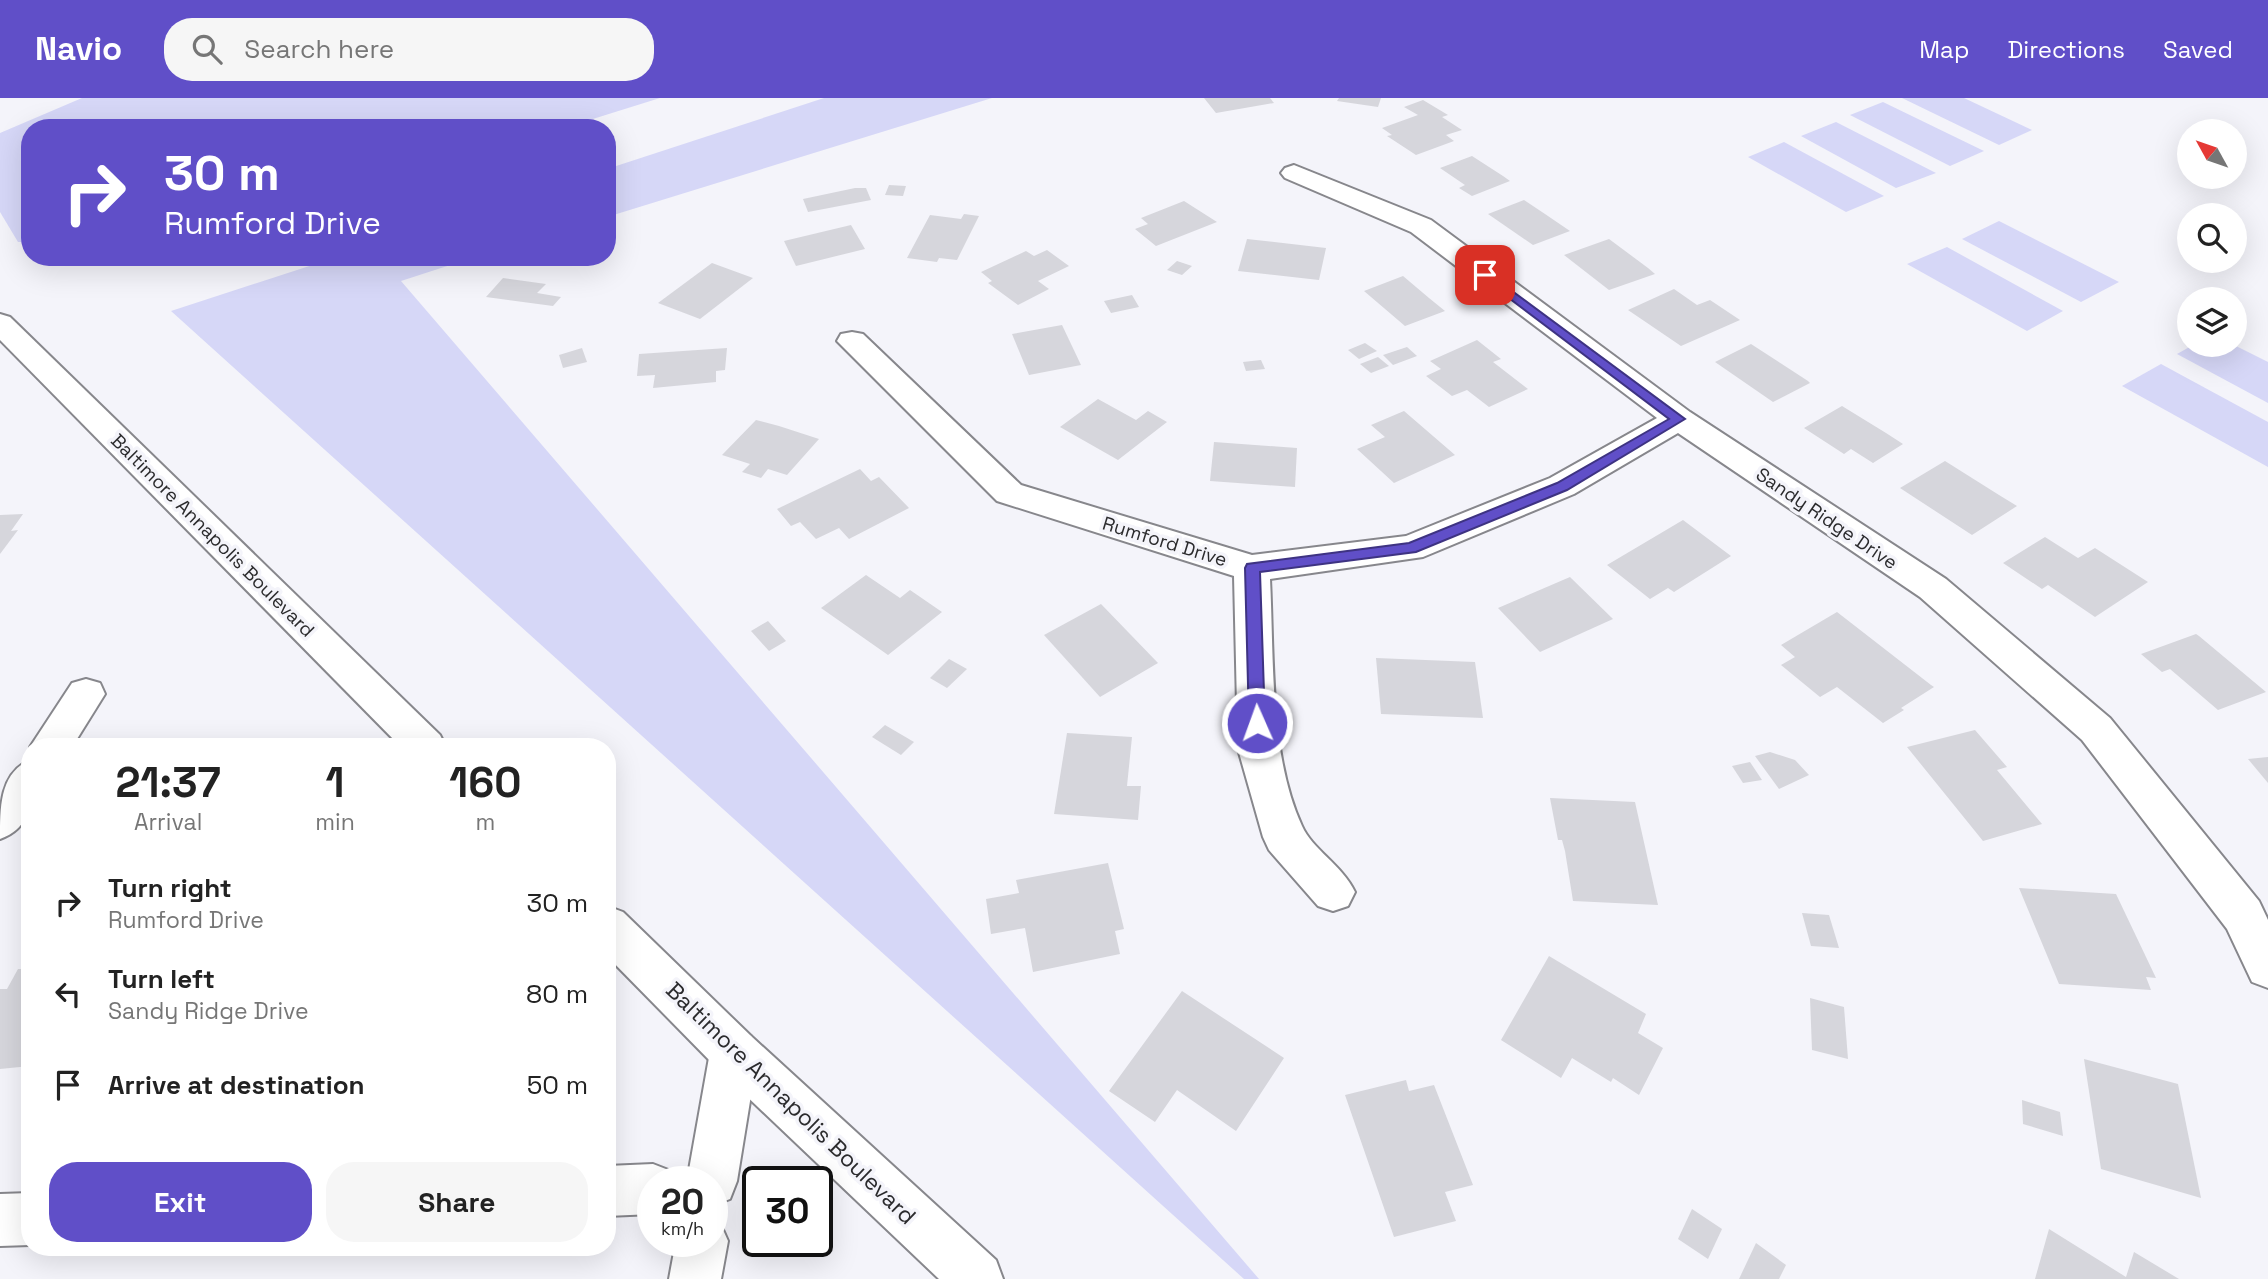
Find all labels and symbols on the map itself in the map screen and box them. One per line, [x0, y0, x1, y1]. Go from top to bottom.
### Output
north arrow [2177, 119, 2247, 189]
pin [1455, 245, 1515, 305]
street label: Baltimore Annapolis Boulevard [105, 428, 320, 643]
street label: Sandy Ridge Drive [1751, 462, 1902, 575]
street label: Rumford Drive [1100, 511, 1230, 572]
position arrow [1220, 686, 1294, 760]
street label: Baltimore Annapolis Boulevard [660, 975, 922, 1231]
speed limit sign: 30 [742, 1166, 833, 1257]

